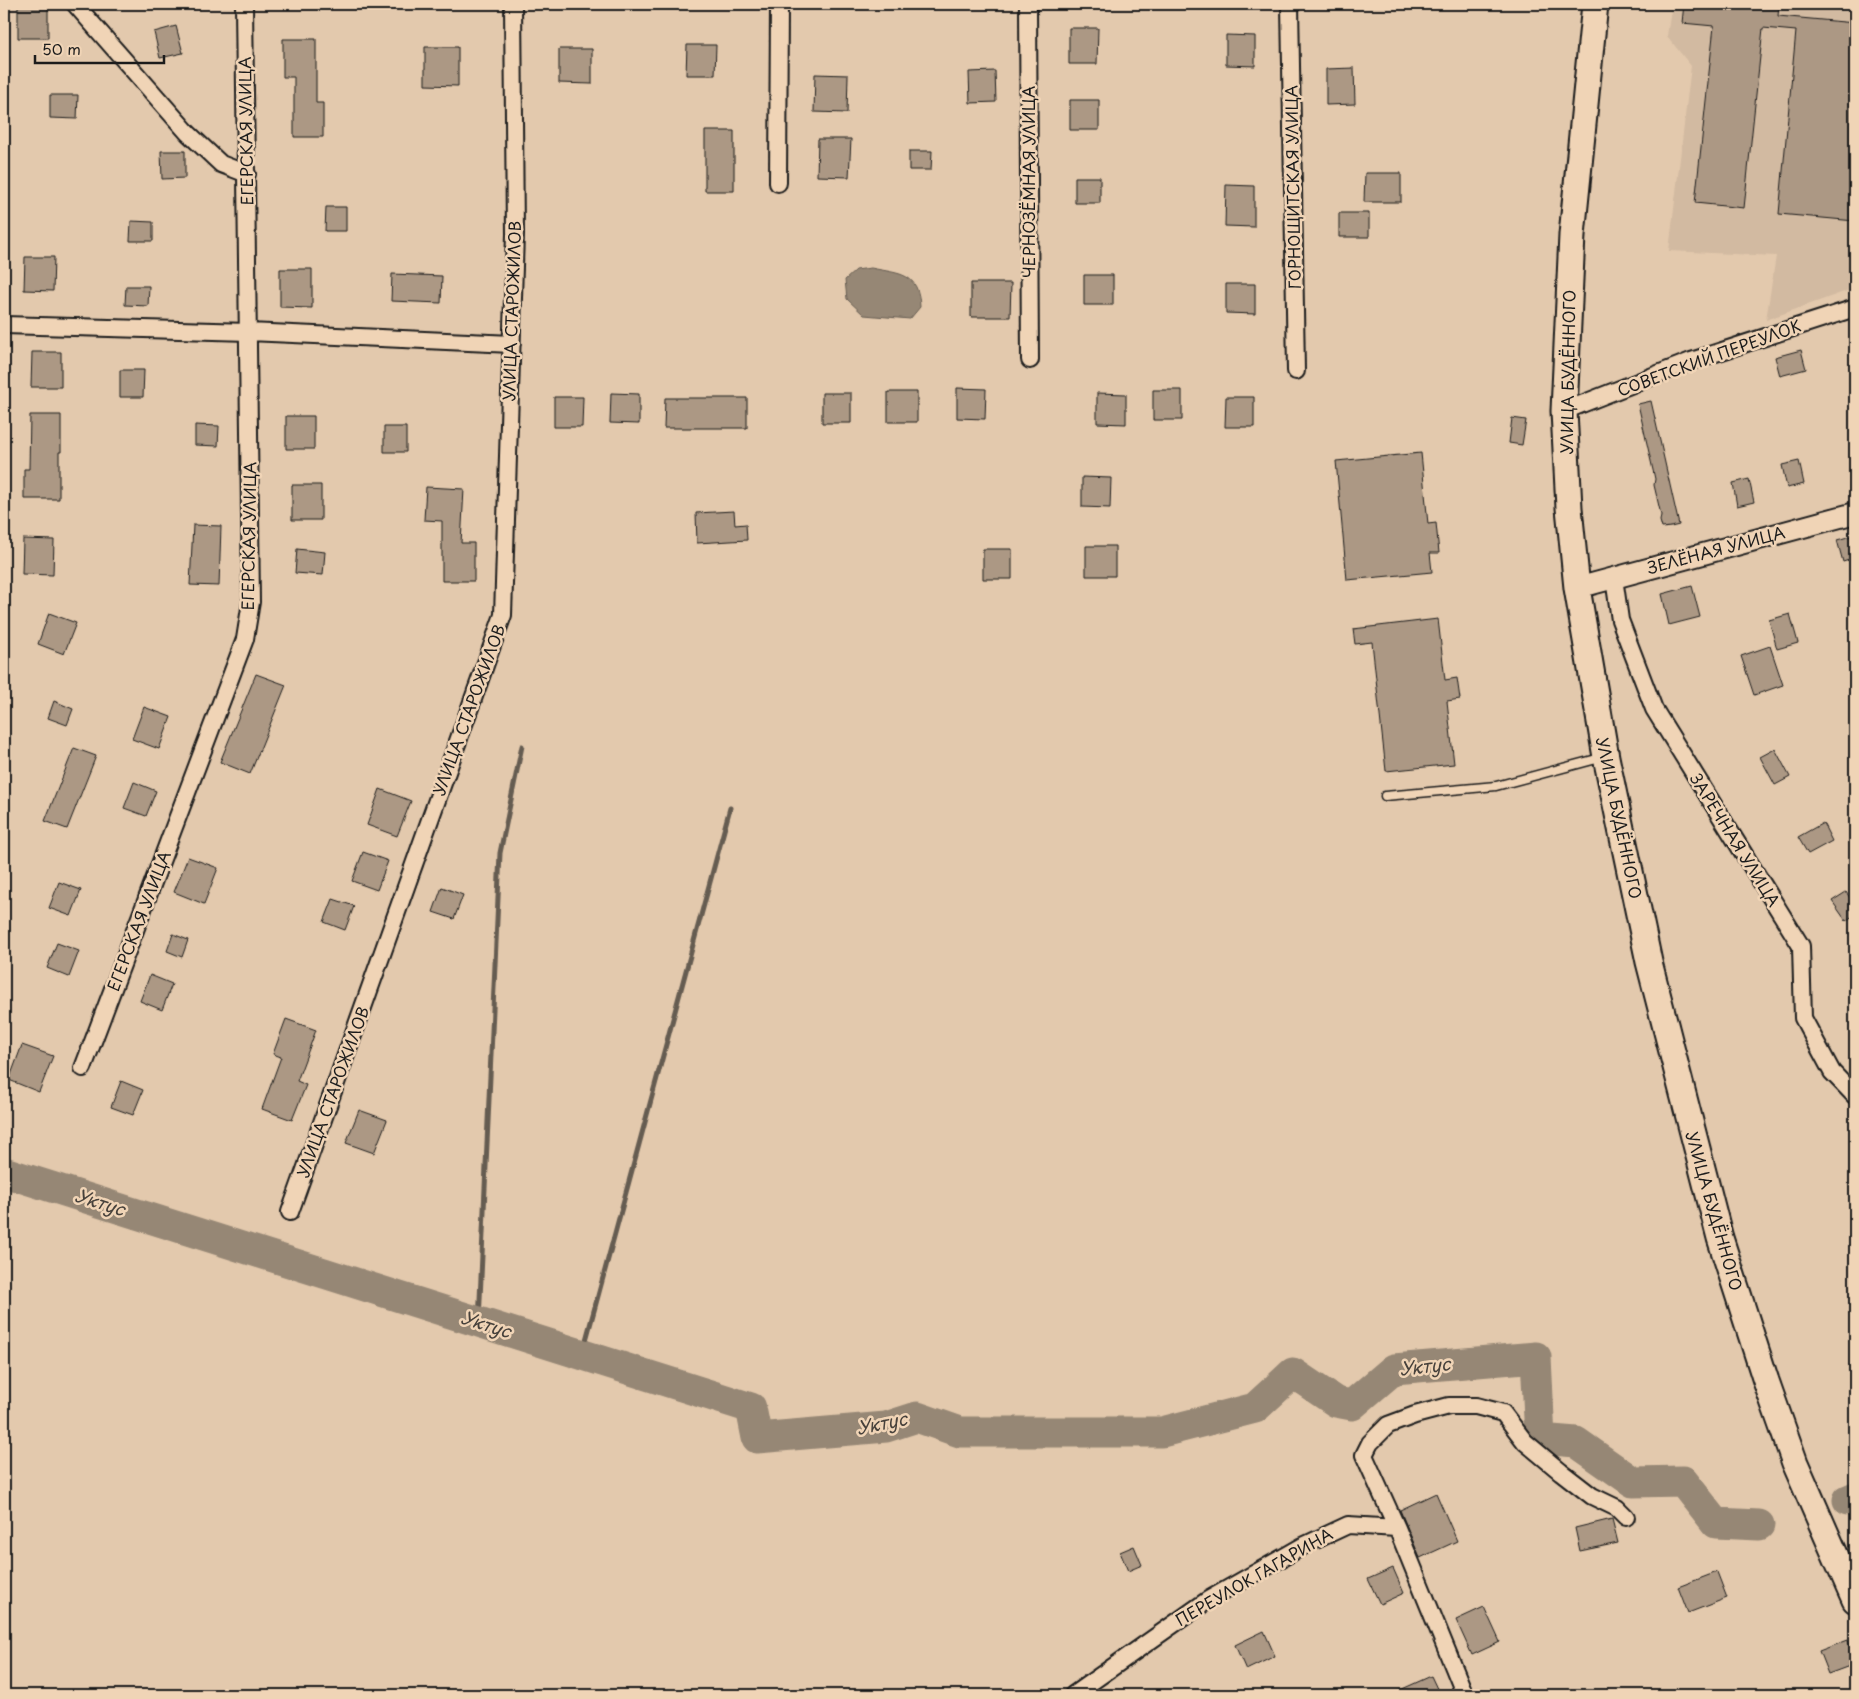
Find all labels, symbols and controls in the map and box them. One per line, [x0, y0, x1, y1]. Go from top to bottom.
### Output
scale bar [35, 32, 164, 64]
text: 50 m [42, 37, 81, 60]
street label: ЕГЕРСКАЯ УЛИЦА [232, 56, 258, 206]
street label: ГОРНОЩИТСКАЯ УЛИЦА [1278, 85, 1306, 289]
street label: ЧЕРНОЗЁМНАЯ УЛИЦА [1016, 86, 1040, 278]
street label: УЛИЦА СТАРОЖИЛОВ [496, 220, 526, 402]
street label: УЛИЦА БУДЁННОГО [1554, 290, 1580, 454]
street label: СОВЕТСКИЙ ПЕРЕУЛОК [1613, 313, 1804, 401]
street label: ЕГЕРСКАЯ УЛИЦА [235, 461, 261, 611]
street label: ЗЕЛЁНАЯ УЛИЦА [1644, 519, 1787, 579]
street label: УЛИЦА СТАРОЖИЛОВ [426, 621, 510, 799]
street label: УЛИЦА БУДЁННОГО [1591, 735, 1649, 901]
street label: ЗАРЕЧНАЯ УЛИЦА [1685, 768, 1787, 911]
street label: ЕГЕРСКАЯ УЛИЦА [100, 847, 176, 994]
street label: УЛИЦА СТАРОЖИЛОВ [290, 1003, 374, 1181]
street label: УЛИЦА БУДЁННОГО [1681, 1128, 1749, 1293]
water label: Уктус [72, 1181, 130, 1223]
water label: Уктус [458, 1303, 516, 1345]
water label: Уктус [1398, 1349, 1453, 1382]
water label: Уктус [854, 1404, 911, 1441]
street label: ПЕРЕУЛОК ГАГАРИНА [1170, 1521, 1337, 1631]

